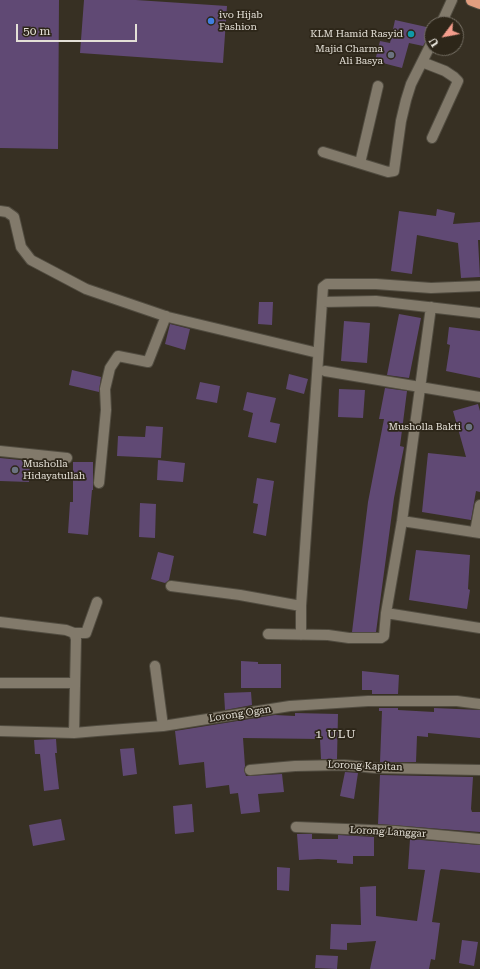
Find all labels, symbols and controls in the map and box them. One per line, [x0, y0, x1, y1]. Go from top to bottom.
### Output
place label: ivo Hijab Fashion [219, 9, 263, 32]
scale bar [18, 16, 139, 42]
marker: ivo Hijab Fashion [206, 16, 216, 26]
north arrow [424, 16, 464, 56]
text: 50 m [23, 24, 50, 38]
place label: KLM Hamid Rasyid [310, 28, 403, 40]
marker: KLM Hamid Rasyid [406, 29, 416, 39]
text: U [426, 35, 442, 49]
place label: Majid Charma Ali Basya [315, 43, 383, 66]
marker: Majid Charma Ali Basya [386, 50, 396, 60]
place label: Musholla Bakti [388, 421, 461, 433]
marker: Musholla Bakti [464, 422, 474, 432]
place label: Musholla Hidayatullah [23, 458, 85, 482]
marker: Musholla Hidayatullah [10, 465, 20, 475]
street label: Lorong Ogan [208, 703, 272, 725]
district label: 1 ULU [315, 727, 357, 741]
street label: Lorong Kapitan [327, 759, 403, 773]
street label: Lorong Langgar [350, 824, 426, 840]

